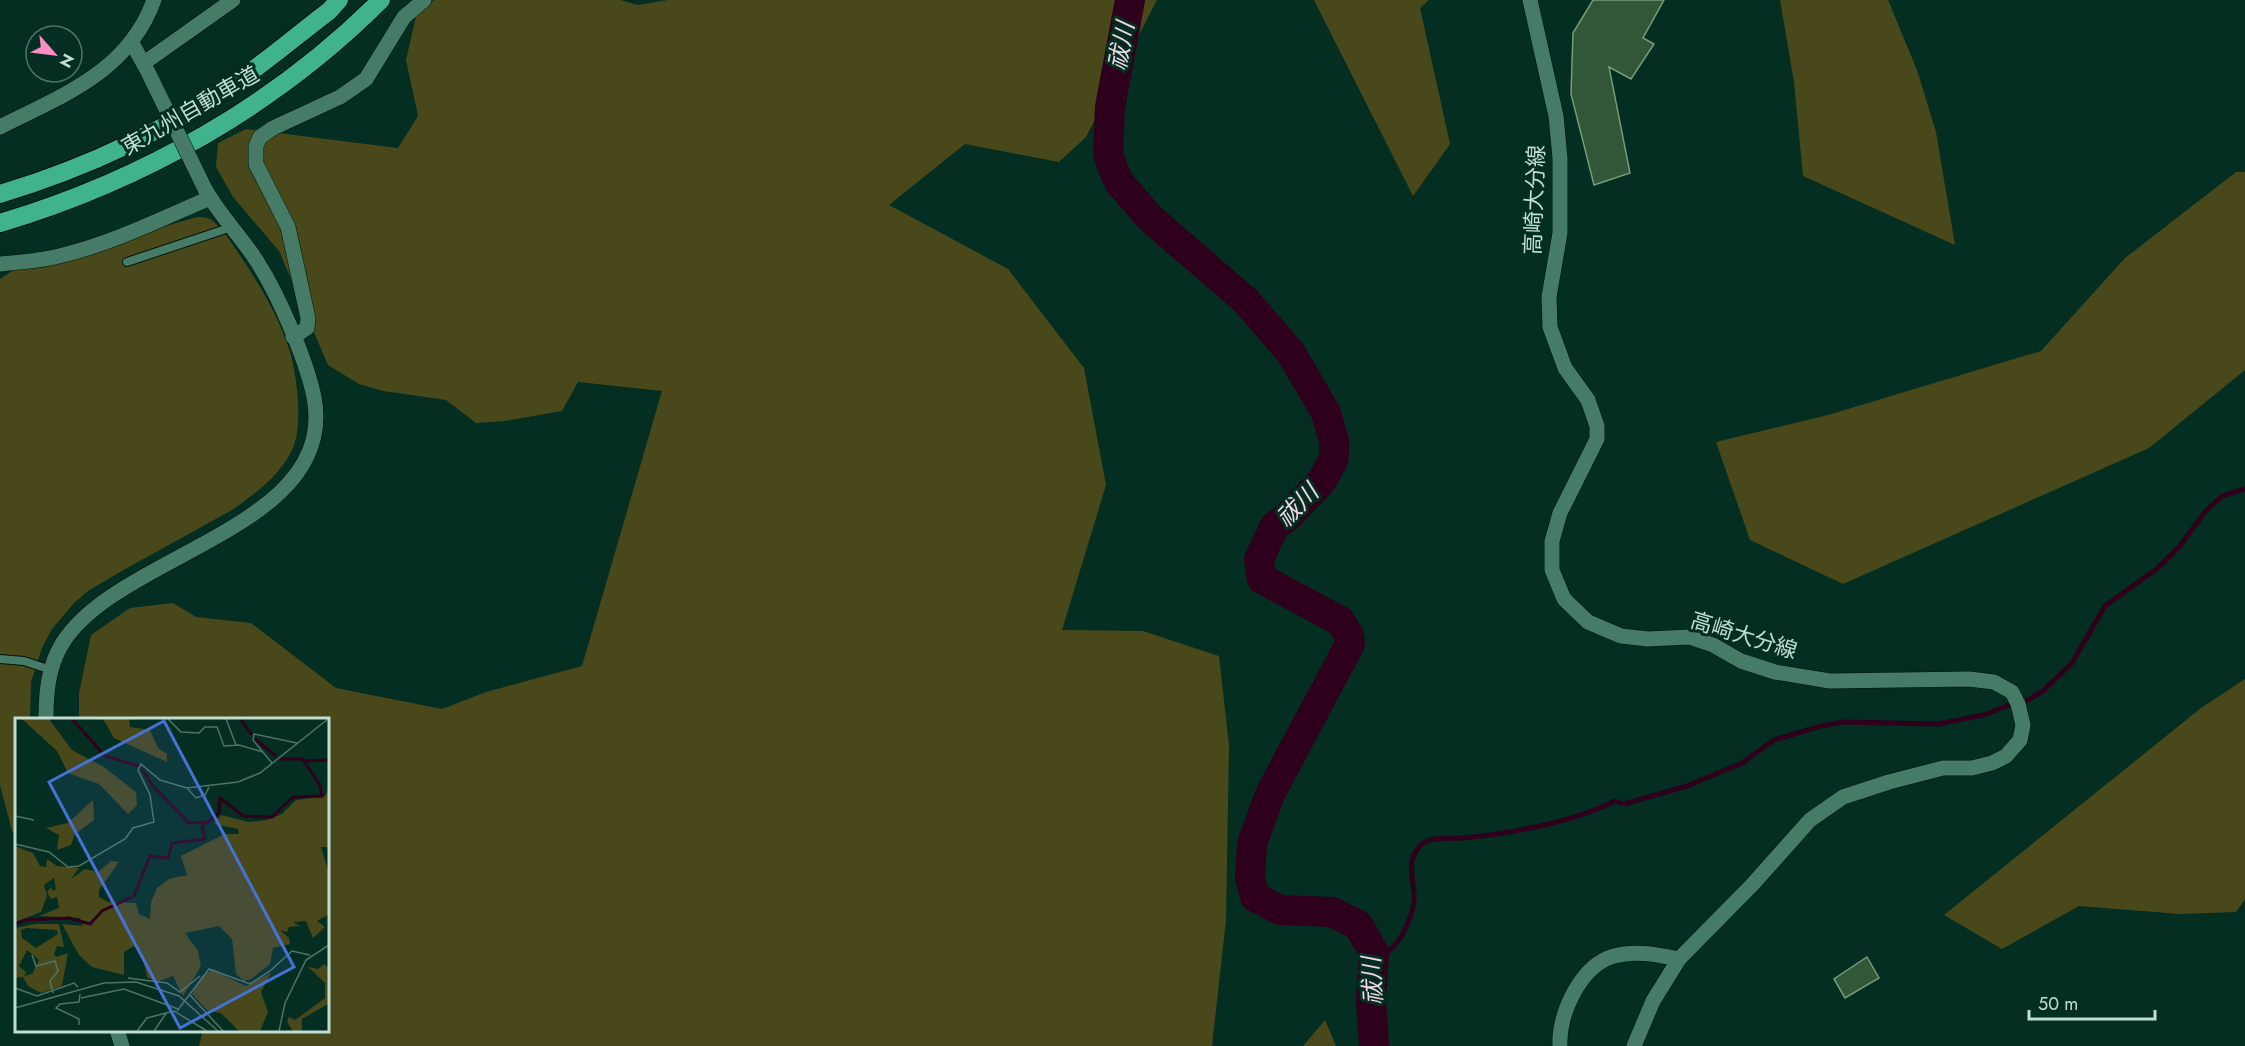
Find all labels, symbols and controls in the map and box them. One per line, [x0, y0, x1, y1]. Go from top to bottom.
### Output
water label: 祓川 [1099, 16, 1143, 73]
north arrow [24, 24, 84, 84]
text: N [54, 50, 80, 72]
street label: 東九州自動車道 [115, 58, 265, 162]
street label: 高崎大分線 [1516, 144, 1552, 256]
water label: 祓川 [1268, 473, 1328, 534]
street label: 高崎大分線 [1687, 604, 1801, 666]
inset map [15, 718, 328, 1031]
water label: 祓川 [1353, 953, 1391, 1006]
scale bar [2029, 983, 2155, 1021]
text: 50 m [2038, 991, 2078, 1017]

